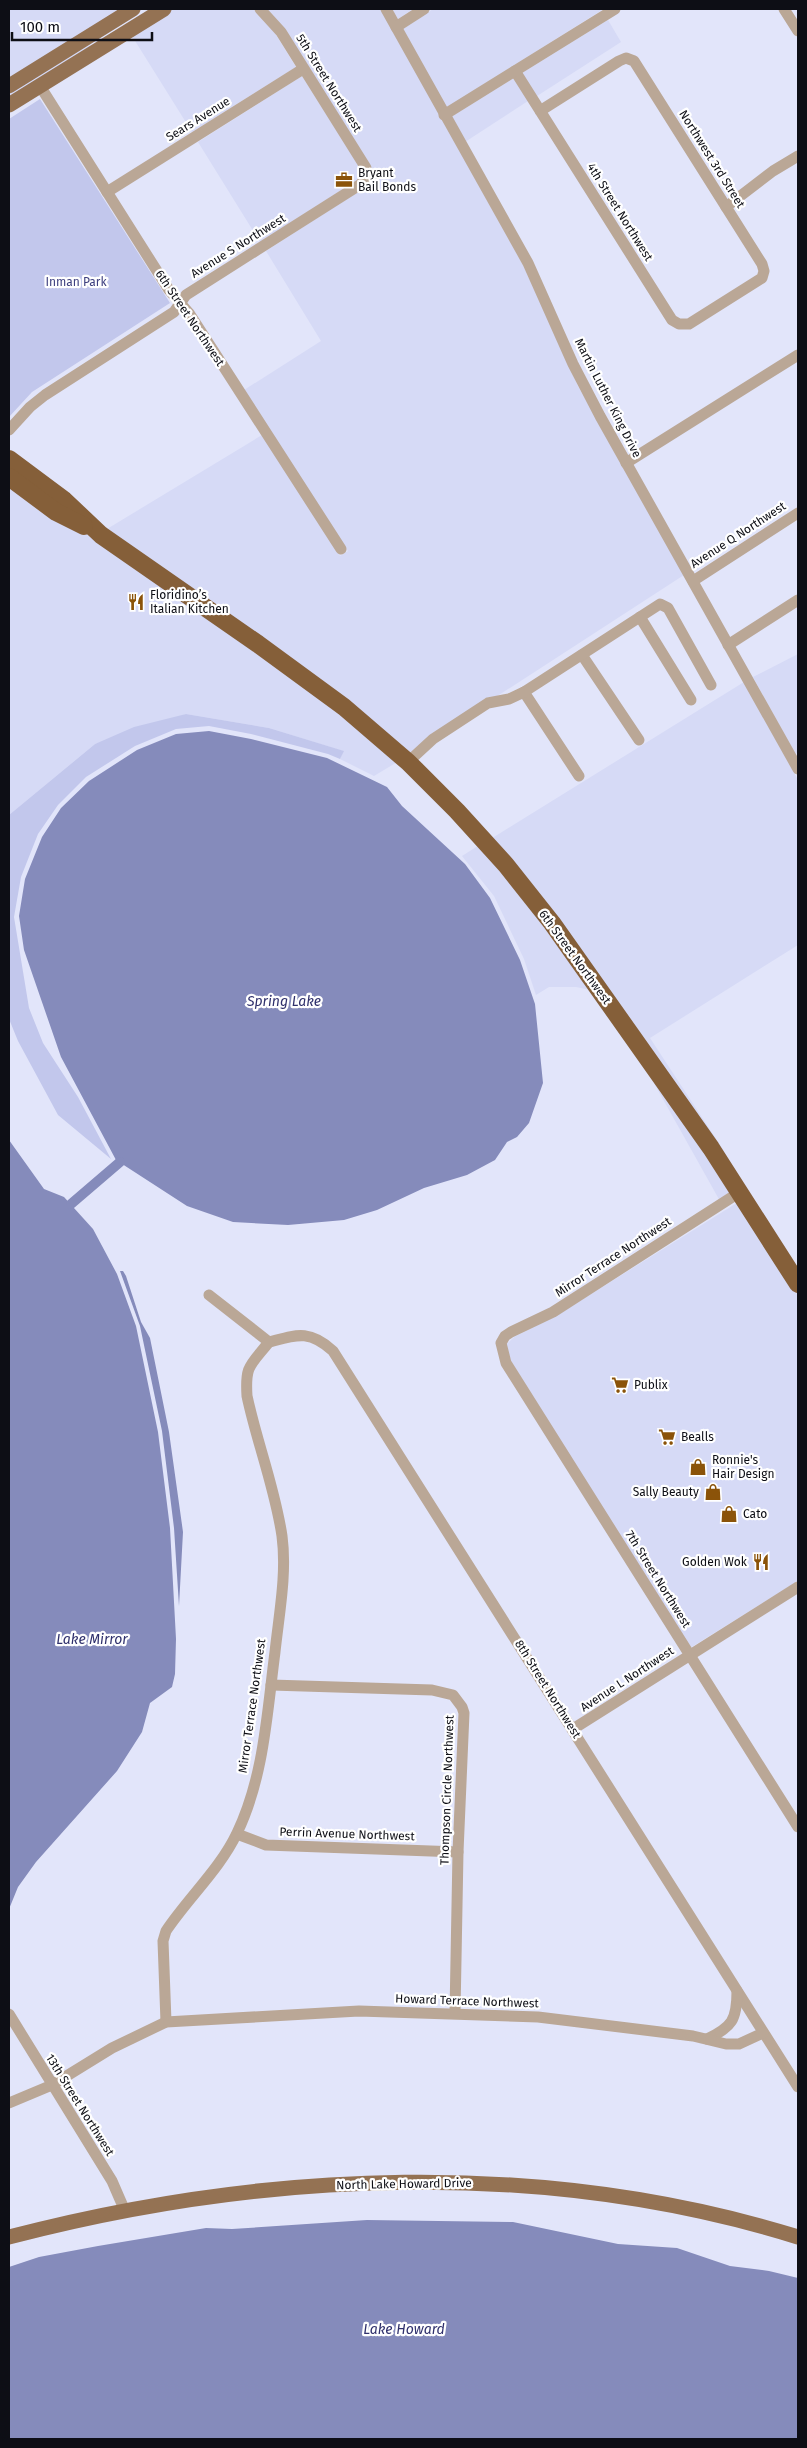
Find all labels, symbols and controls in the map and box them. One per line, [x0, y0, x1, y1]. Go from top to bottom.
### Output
scale bar [12, 10, 152, 42]
text: 100 m [20, 18, 60, 36]
street label: 5th Street Northwest [293, 32, 365, 135]
street label: Sears Avenue [164, 94, 232, 144]
street label: Northwest 3rd Street [676, 108, 748, 211]
street label: 4th Street Northwest [584, 160, 656, 264]
place label: Bryant Bail Bonds [358, 166, 416, 194]
office icon: Bryant Bail Bonds [334, 170, 354, 190]
street label: Avenue S Northwest [188, 211, 288, 281]
street label: 6th Street Northwest [153, 267, 228, 369]
park label: Inman Park [45, 275, 107, 289]
street label: Martin Luther King Drive [572, 336, 644, 460]
street label: Avenue Q Northwest [688, 499, 789, 571]
place label: Floridino’s Italian Kitchen [150, 588, 229, 616]
restaurant icon: Floridino’s Italian Kitchen [126, 592, 146, 612]
street label: 6th Street Northwest [536, 907, 614, 1007]
water label: Spring Lake [246, 993, 321, 1010]
street label: Mirror Terrace Northwest [552, 1214, 674, 1300]
supermarket icon: Publix [610, 1375, 630, 1395]
place label: Publix [634, 1378, 668, 1392]
supermarket icon: Bealls [657, 1427, 677, 1447]
place label: Bealls [681, 1430, 714, 1444]
place label: Ronnie's Hair Design [712, 1453, 774, 1481]
shop icon: Ronnie's Hair Design [688, 1457, 708, 1477]
shop icon: Sally Beauty [703, 1482, 723, 1502]
place label: Sally Beauty [633, 1485, 699, 1499]
shop icon: Cato [719, 1504, 739, 1524]
place label: Cato [743, 1507, 767, 1521]
street label: 7th Street Northwest [622, 1528, 694, 1631]
restaurant icon: Golden Wok [751, 1552, 771, 1572]
place label: Golden Wok [682, 1555, 748, 1569]
water label: Lake Mirror [56, 1631, 128, 1648]
street label: Mirror Terrace Northwest [236, 1637, 268, 1774]
street label: 8th Street Northwest [512, 1637, 584, 1741]
street label: Avenue L Northwest [578, 1643, 677, 1714]
street label: Thompson Circle Northwest [437, 1714, 457, 1865]
street label: Perrin Avenue Northwest [279, 1825, 416, 1843]
street label: Howard Terrace Northwest [395, 1991, 540, 2011]
street label: 13th Street Northwest [43, 2051, 117, 2159]
street label: North Lake Howard Drive [336, 2176, 472, 2192]
water label: Lake Howard [363, 2321, 445, 2338]

